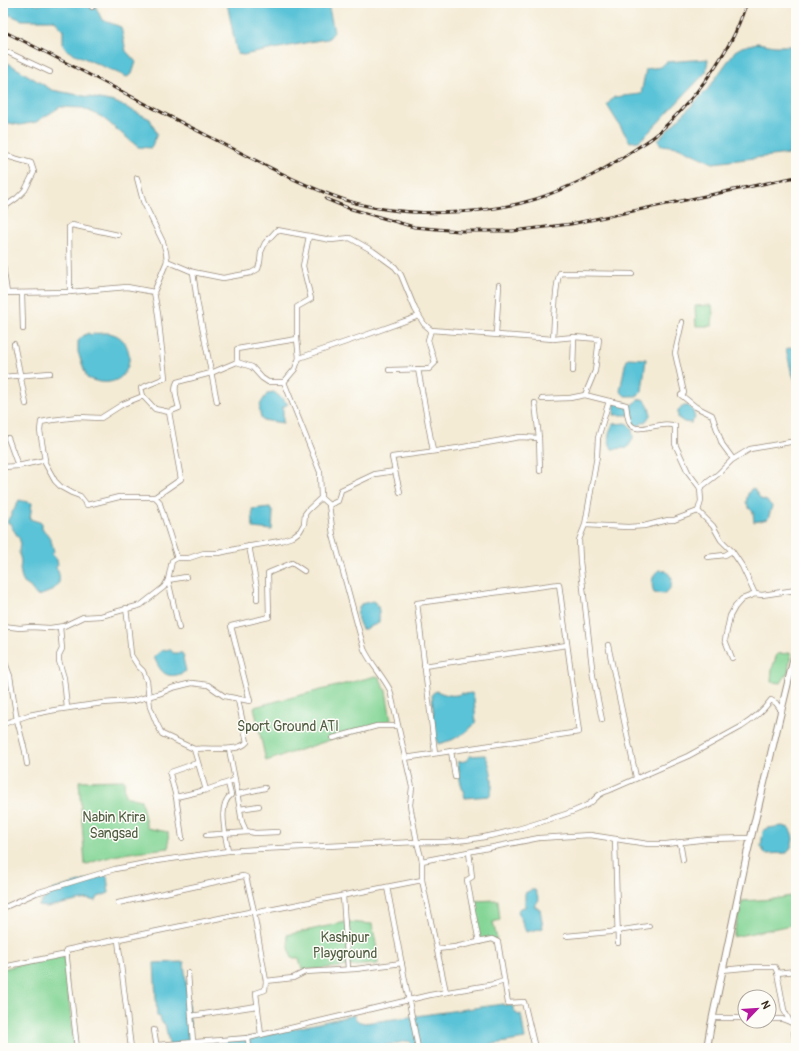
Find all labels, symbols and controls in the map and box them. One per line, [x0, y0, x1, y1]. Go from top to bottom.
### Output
park label: Sport Ground ATI [237, 718, 339, 735]
park label: Nabin Krira Sangsad [82, 809, 146, 842]
park label: Kashipur Playground [313, 929, 377, 962]
north arrow [737, 989, 777, 1029]
text: N [758, 999, 773, 1012]

